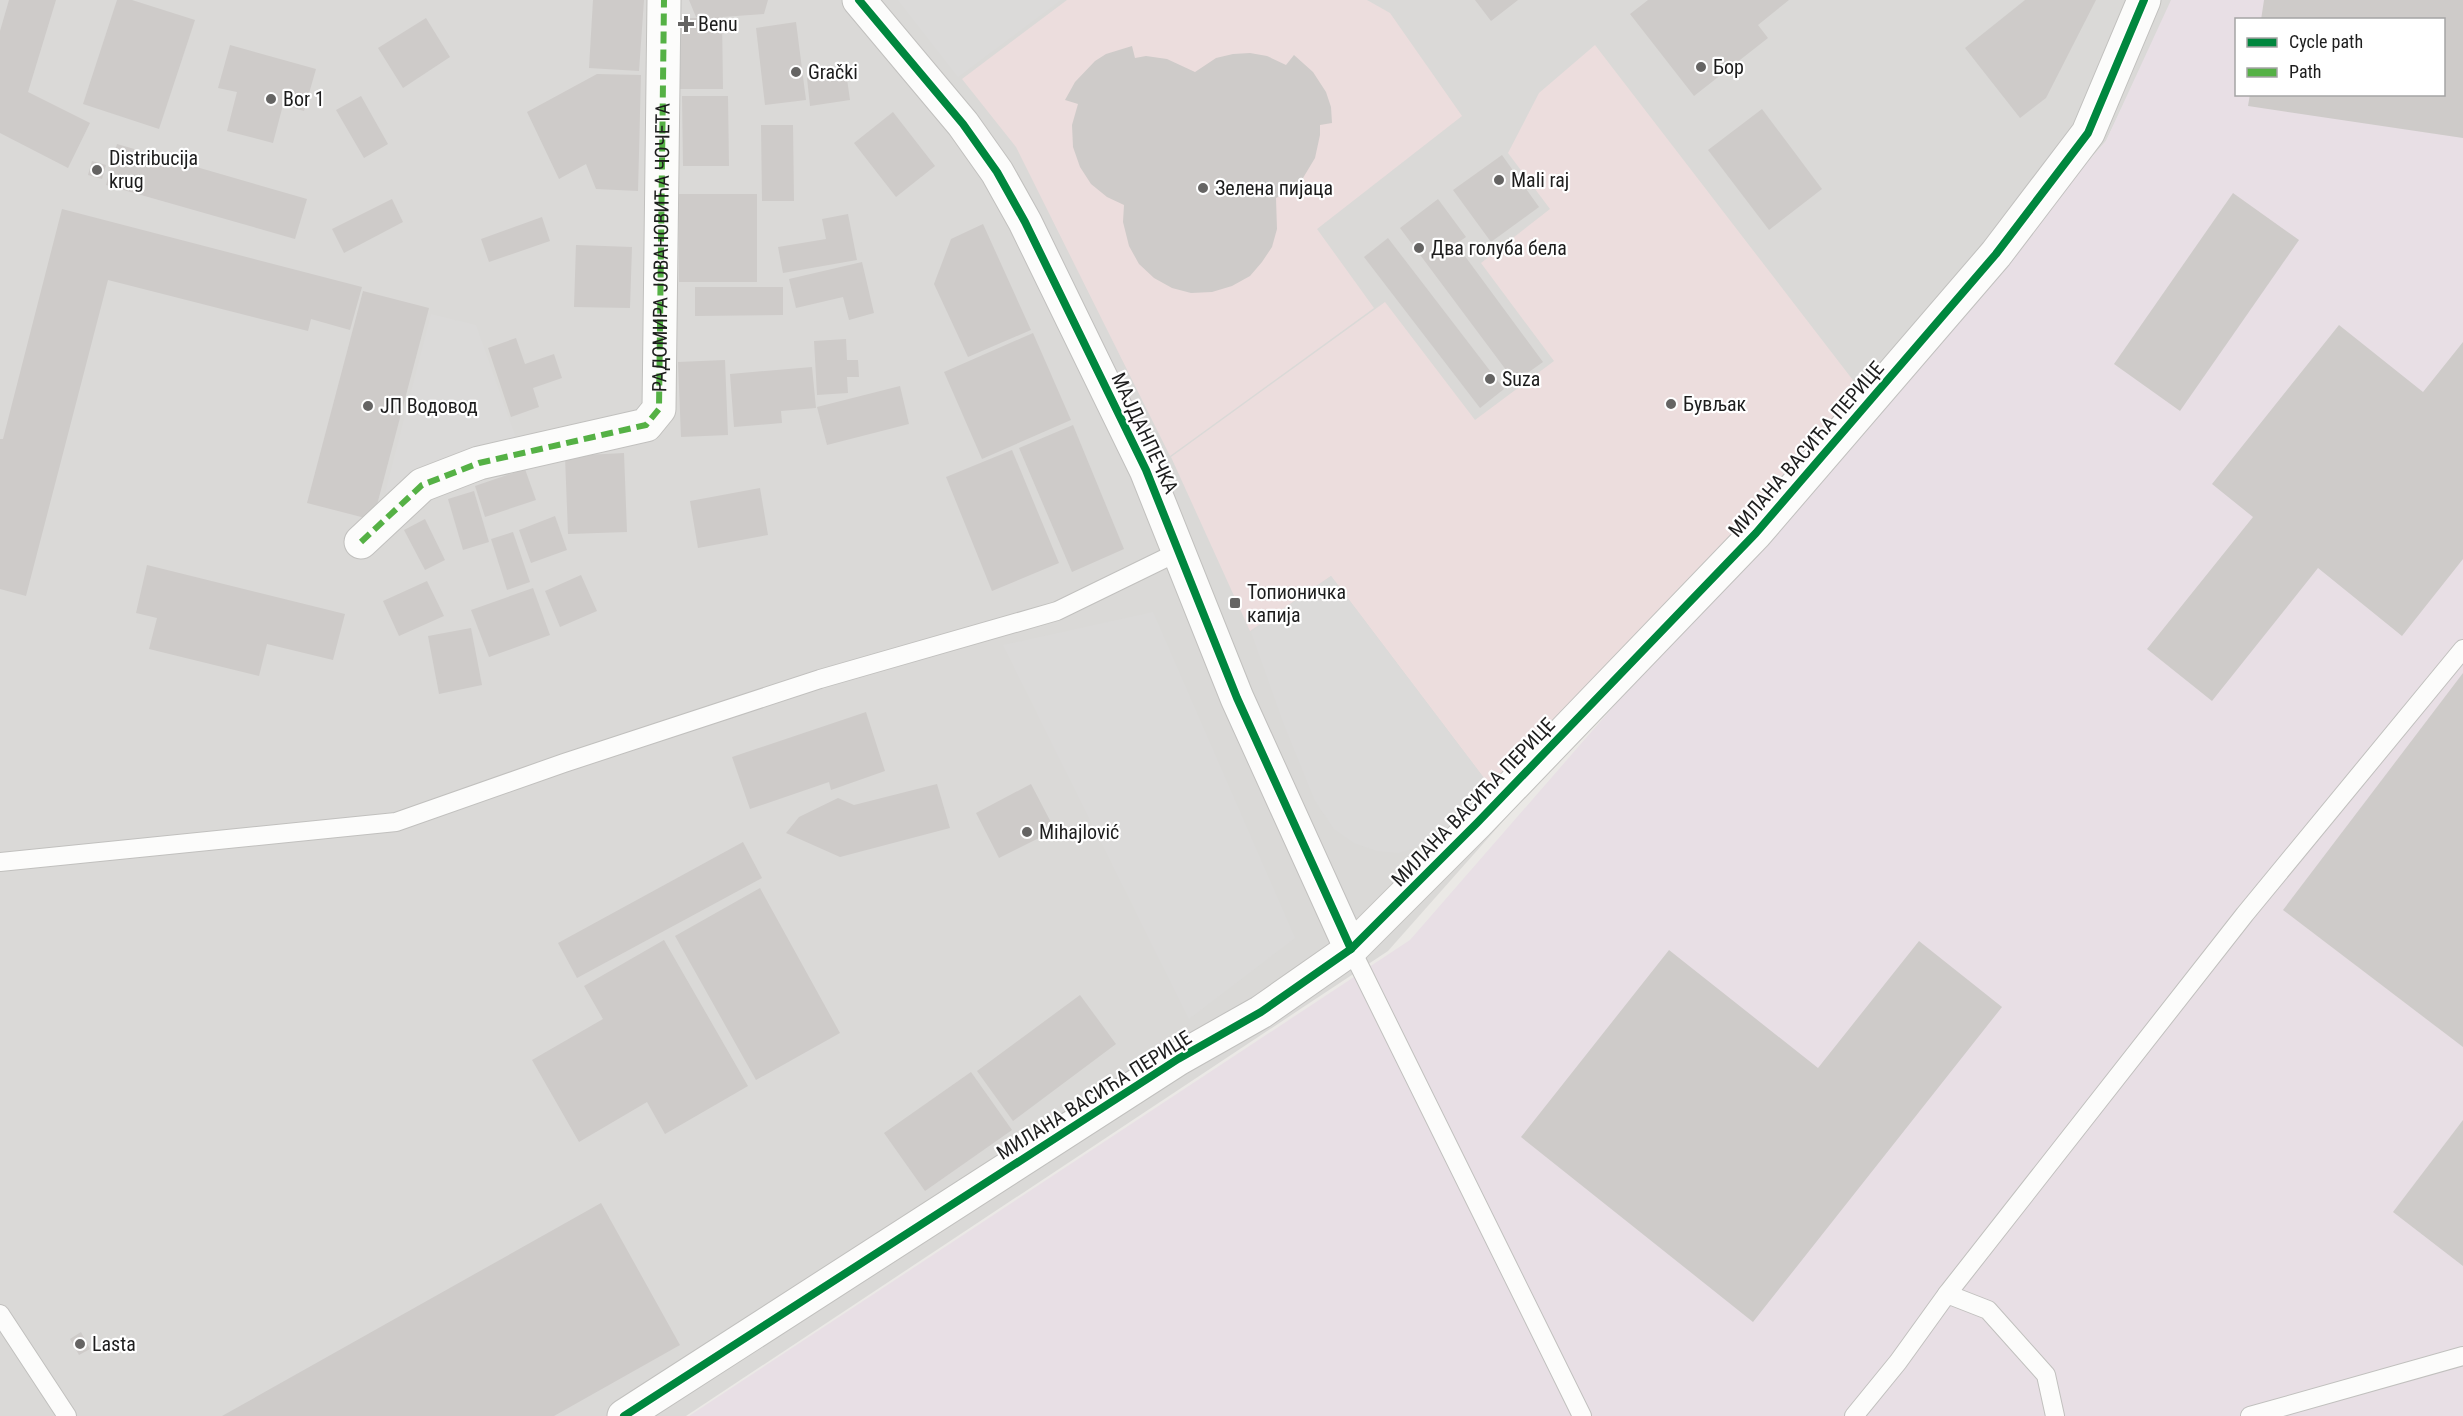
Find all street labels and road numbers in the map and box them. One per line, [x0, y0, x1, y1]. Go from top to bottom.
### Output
street label: РАДОМИРА ЈОВАНОВИЋА ЧОЧЕТА [647, 102, 675, 392]
street label: МИЛАНА ВАСИЋА ПЕРИЦЕ [1723, 356, 1889, 542]
street label: МАЈДАНПЕЧКА [1106, 369, 1184, 498]
street label: МИЛАНА ВАСИЋА ПЕРИЦЕ [1386, 713, 1560, 891]
street label: МИЛАНА ВАСИЋА ПЕРИЦЕ [992, 1025, 1196, 1165]

